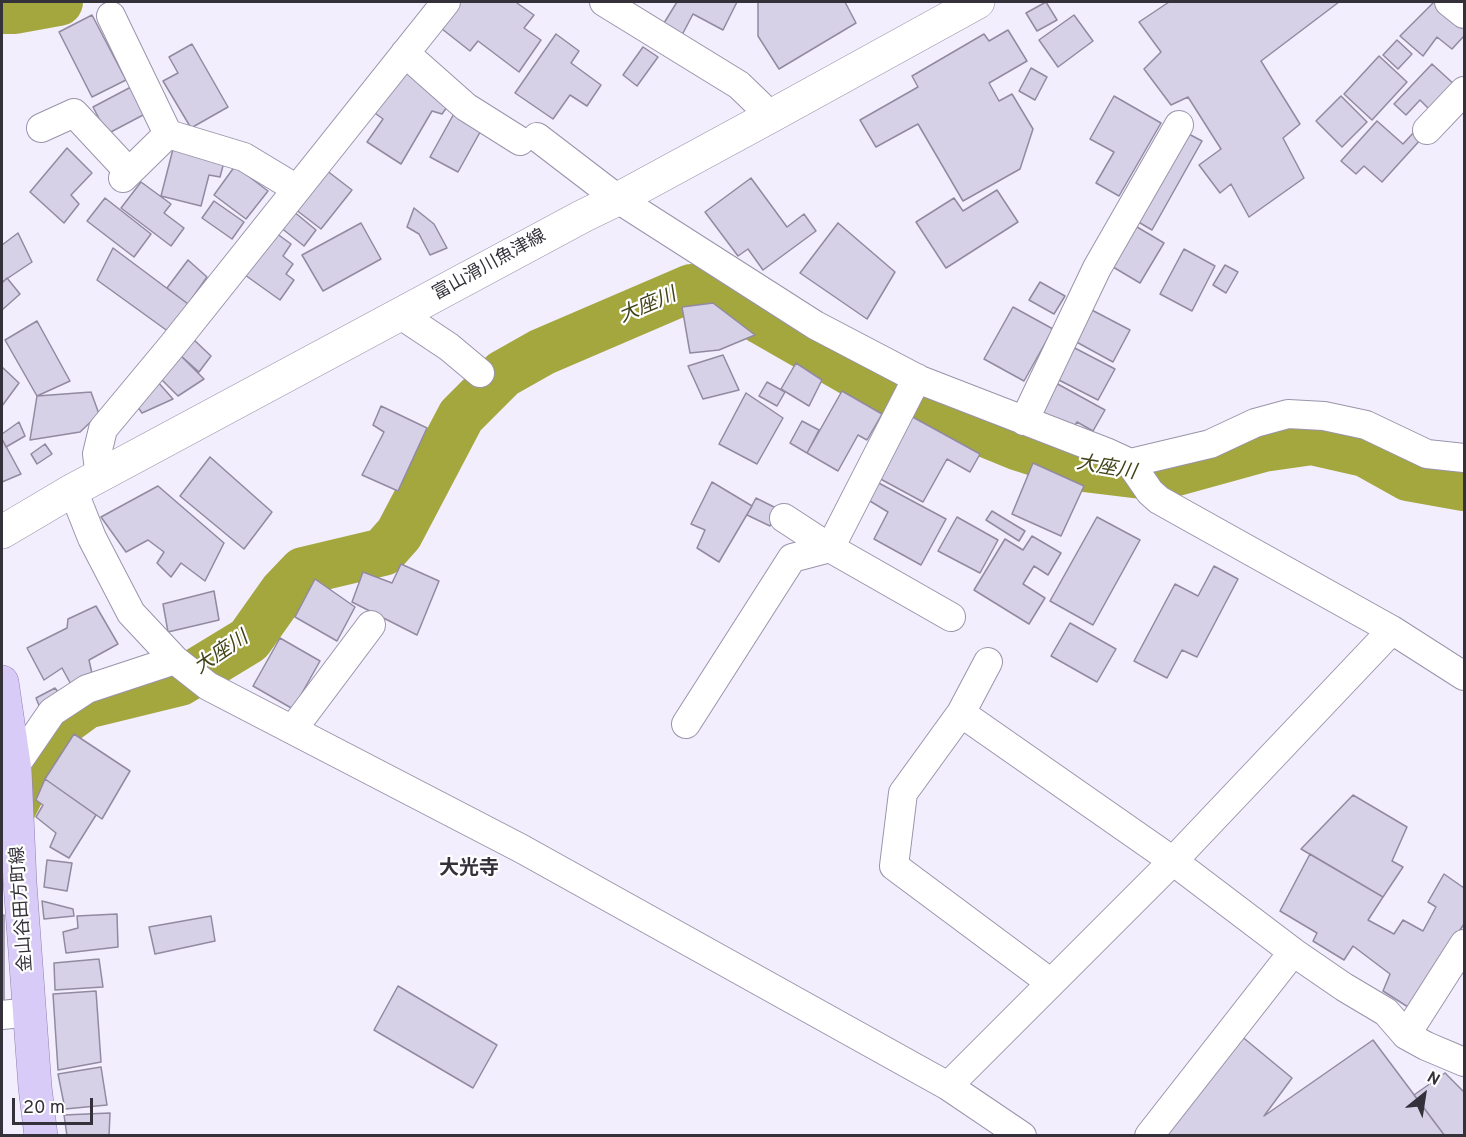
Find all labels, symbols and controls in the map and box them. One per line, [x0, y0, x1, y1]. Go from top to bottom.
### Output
street label: 富山滑川魚津線 [430, 226, 550, 306]
water label: 大座川 [616, 284, 680, 330]
water label: 大座川 [1074, 452, 1138, 486]
water label: 大座川 [190, 627, 254, 681]
street label: 金山谷田方町線 [8, 845, 38, 973]
district label: 大光寺 [439, 858, 499, 882]
north arrow [1394, 1065, 1454, 1125]
text: N [1423, 1068, 1443, 1091]
scale bar [15, 1086, 96, 1124]
text: 20 m [23, 1097, 65, 1120]

